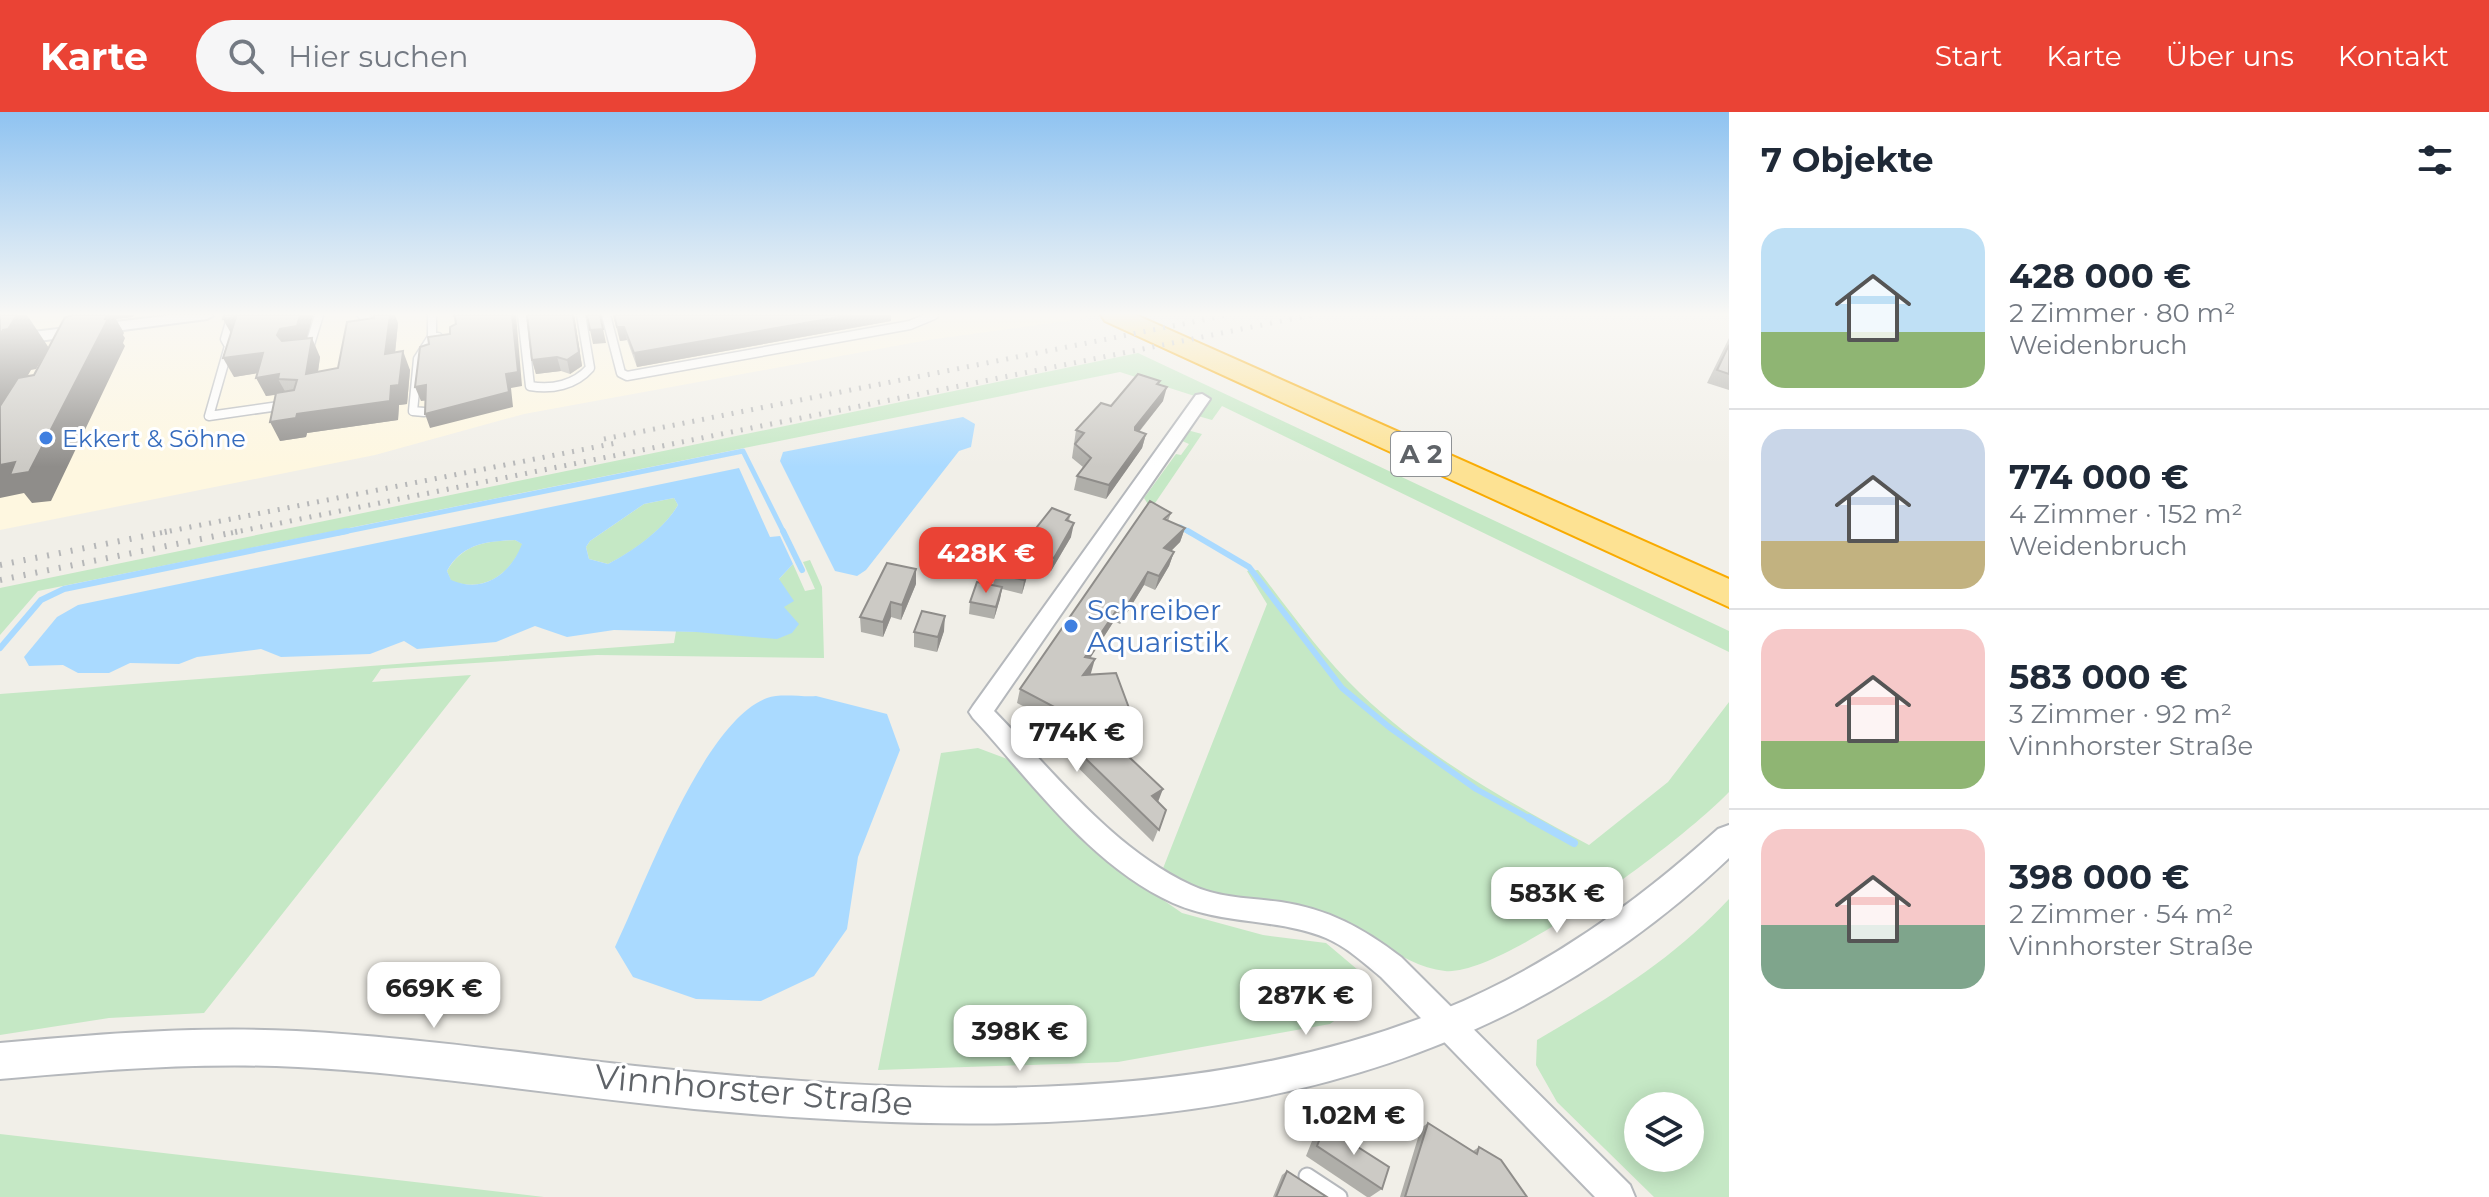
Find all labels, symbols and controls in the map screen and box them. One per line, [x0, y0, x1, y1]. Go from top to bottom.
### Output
search box [196, 20, 756, 92]
text: Karte [40, 33, 148, 80]
icon: search [224, 34, 268, 78]
text: Hier suchen [288, 38, 469, 75]
text: Start [1935, 39, 2002, 73]
text: Karte [2046, 39, 2122, 73]
text: Über uns [2166, 39, 2294, 73]
text: Kontakt [2338, 39, 2449, 73]
icon: filters [2413, 138, 2457, 182]
text: 7 Objekte [1761, 139, 1933, 181]
text: 428 000 € [2009, 255, 2191, 297]
icon: home [1825, 260, 1921, 356]
text: 2 Zimmer · 80 m² [2009, 297, 2235, 329]
text: Weidenbruch [2009, 329, 2188, 361]
place label: Ekkert & Söhne [62, 424, 246, 453]
marker: Ekkert & Söhne [37, 429, 55, 447]
road number: A 2 [1391, 432, 1451, 476]
text: 774 000 € [2009, 456, 2188, 498]
icon: home [1825, 461, 1921, 557]
text: 4 Zimmer · 152 m² [2009, 498, 2243, 530]
pin: 428K € [921, 527, 1051, 595]
text: Weidenbruch [2009, 530, 2188, 562]
text: 428K € [937, 537, 1035, 569]
place label: Schreiber Aquaristik [1087, 593, 1229, 659]
marker: Schreiber Aquaristik [1062, 617, 1080, 635]
text: 583 000 € [2009, 656, 2188, 698]
icon: home [1825, 661, 1921, 757]
text: 3 Zimmer · 92 m² [2009, 698, 2232, 730]
pin: 774K € [1012, 706, 1142, 774]
text: 774K € [1029, 716, 1125, 748]
text: Vinnhorster Straße [2009, 730, 2253, 762]
text: 398 000 € [2009, 856, 2189, 898]
icon: home [1825, 861, 1921, 957]
pin: 583K € [1492, 867, 1622, 935]
text: 583K € [1509, 877, 1605, 909]
text: 2 Zimmer · 54 m² [2009, 898, 2233, 930]
text: Vinnhorster Straße [2009, 930, 2253, 962]
pin: 669K € [369, 962, 499, 1030]
pin: 287K € [1241, 969, 1371, 1037]
text: 669K € [385, 972, 483, 1004]
text: 287K € [1258, 979, 1354, 1011]
pin: 398K € [955, 1005, 1085, 1073]
text: 398K € [972, 1015, 1068, 1047]
street label: Vinnhorster Straße [593, 1055, 915, 1125]
pin: 1.02M € [1280, 1089, 1428, 1157]
map controls [1624, 1092, 1704, 1172]
button: layers [1624, 1092, 1704, 1172]
text: 1.02M € [1303, 1099, 1405, 1131]

